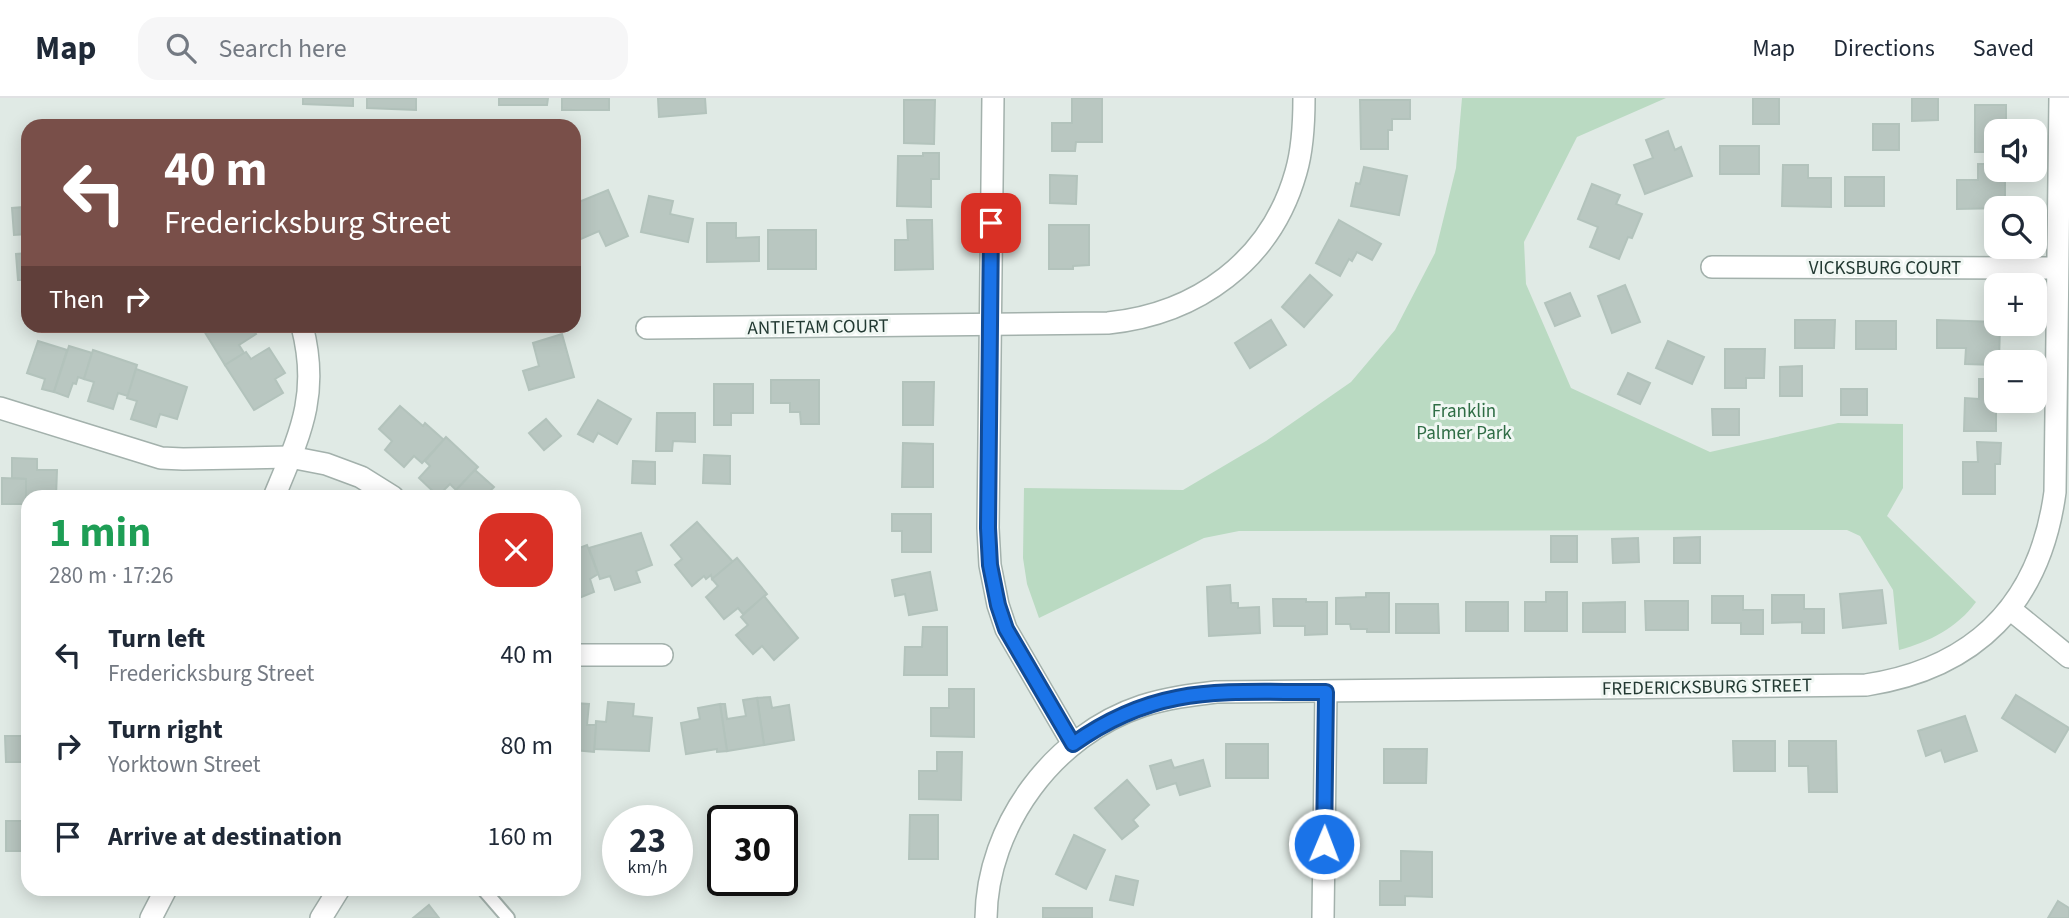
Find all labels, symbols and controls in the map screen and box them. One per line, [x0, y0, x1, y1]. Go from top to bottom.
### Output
search box [138, 17, 628, 80]
text: Map [35, 25, 96, 72]
icon: search [162, 29, 200, 67]
text: Search here [218, 30, 347, 67]
text: Map [1752, 31, 1795, 66]
text: Directions [1833, 31, 1935, 66]
text: Saved [1973, 31, 2034, 66]
map controls [1984, 119, 2047, 413]
button: sound [1984, 119, 2047, 182]
text: 40 m [164, 135, 268, 205]
icon: left [49, 147, 140, 238]
pin [961, 193, 1021, 253]
button: search [1984, 196, 2047, 259]
text: Fredericksburg Street [164, 200, 451, 246]
icon: arrive [972, 204, 1010, 242]
street label: VICKSBURG COURT [1809, 255, 1961, 282]
button: + [1984, 273, 2047, 336]
icon: right [118, 280, 156, 318]
text: Then [49, 281, 104, 318]
street label: ANTIETAM COURT [747, 313, 889, 342]
button: − [1984, 350, 2047, 413]
park label: Franklin Palmer Park [1416, 398, 1512, 447]
text: 1 min [49, 503, 151, 563]
button: close [479, 513, 553, 587]
text: 280 m · 17:26 [49, 559, 173, 592]
text: Turn left [108, 620, 205, 657]
icon: left [49, 636, 87, 674]
text: 40 m [500, 636, 553, 673]
text: Fredericksburg Street [108, 657, 314, 690]
street label: FREDERICKSBURG STREET [1602, 672, 1812, 703]
text: Turn right [108, 711, 223, 748]
icon: right [49, 727, 87, 765]
text: 80 m [500, 727, 553, 764]
text: Yorktown Street [108, 748, 261, 781]
speed limit sign: 30 [707, 805, 798, 896]
position arrow [1287, 807, 1361, 881]
text: 23 [629, 816, 666, 866]
icon: arrive [49, 818, 87, 856]
text: Arrive at destination [108, 818, 342, 855]
text: 160 m [487, 818, 553, 855]
text: km/h [628, 855, 667, 880]

